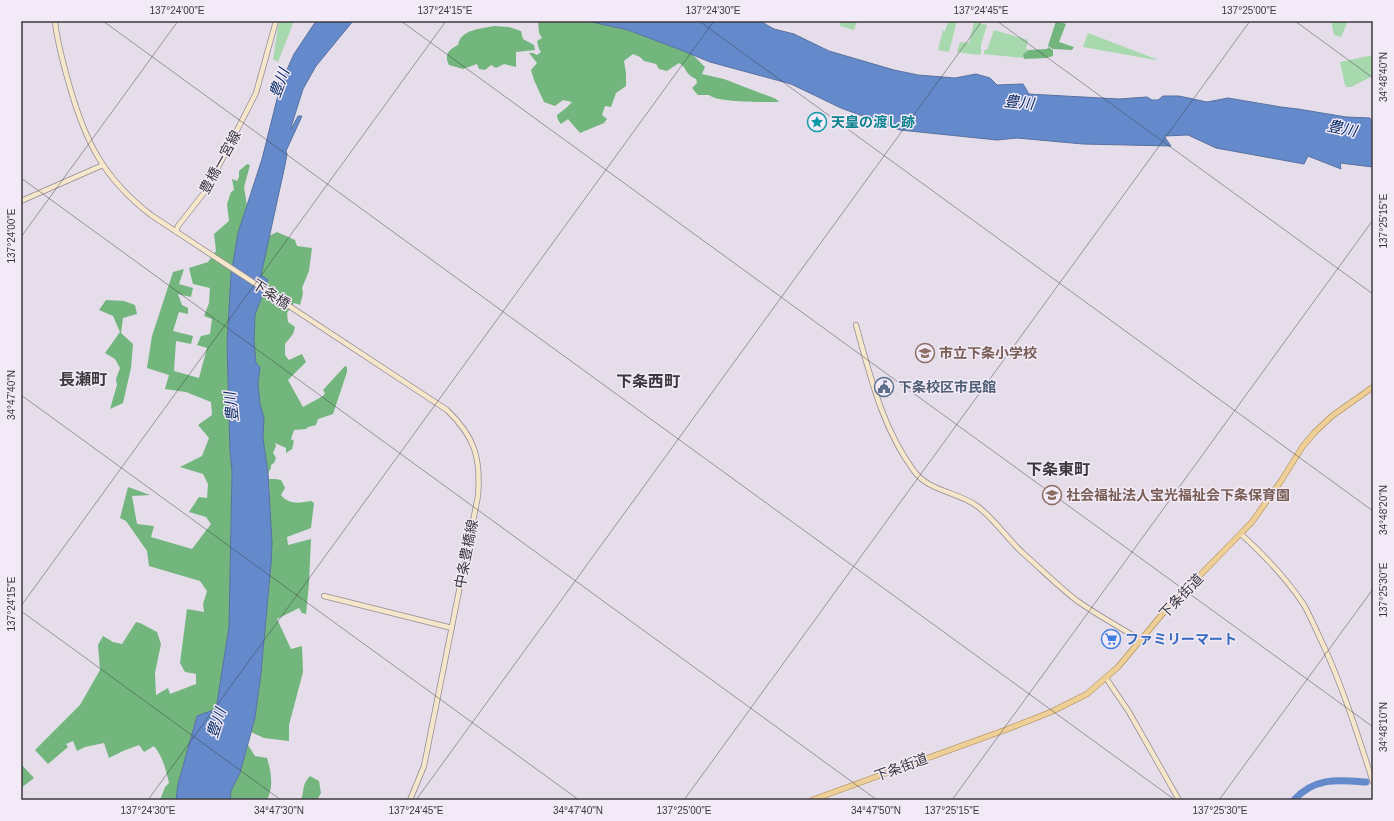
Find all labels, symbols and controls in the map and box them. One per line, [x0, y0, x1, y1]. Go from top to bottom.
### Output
text: 137°24'00"E [149, 5, 205, 16]
text: 137°24'15"E [417, 5, 473, 16]
text: 137°24'30"E [685, 5, 741, 16]
text: 137°24'45"E [953, 5, 1009, 16]
text: 137°25'00"E [1221, 5, 1277, 16]
text: 34°48'40"N [1378, 52, 1389, 102]
water label: 豊川 [266, 64, 293, 100]
water label: 豊川 [1003, 92, 1037, 112]
place icon: 天皇の渡し跡 [806, 111, 828, 133]
place label: 天皇の渡し跡 [831, 114, 915, 130]
water label: 豊川 [1326, 117, 1360, 140]
street label: 豊橋一宮線 [196, 128, 244, 196]
text: 137°25'15"E [1378, 193, 1389, 249]
text: 137°24'00"E [6, 208, 17, 264]
street label: 下条橋 [249, 276, 293, 312]
school or university icon: 市立下条小学校 [914, 342, 936, 364]
place label: 市立下条小学校 [939, 345, 1037, 361]
text: 34°47'40"N [6, 370, 17, 420]
district label: 長瀬町 [59, 371, 107, 388]
district label: 下条西町 [616, 373, 680, 390]
public building icon: 下条校区市民館 [873, 376, 895, 398]
place label: 下条校区市民館 [898, 379, 996, 395]
water label: 豊川 [221, 389, 241, 423]
district label: 下条東町 [1026, 461, 1090, 478]
school or university icon: 社会福祉法人宝光福祉会下条保育園 [1041, 484, 1063, 506]
text: 34°48'20"N [1378, 485, 1389, 535]
place label: 社会福祉法人宝光福祉会下条保育園 [1066, 487, 1290, 503]
street label: 中条豊橋線 [451, 518, 481, 590]
text: 137°25'30"E [1378, 562, 1389, 618]
street label: 下条街道 [1156, 570, 1206, 622]
text: 137°24'15"E [6, 576, 17, 632]
supermarket icon: ファミリーマート [1100, 628, 1122, 650]
place label: ファミリーマート [1125, 631, 1237, 647]
text: 34°48'10"N [1378, 702, 1389, 752]
water label: 豊川 [203, 704, 229, 740]
street label: 下条街道 [872, 750, 930, 784]
text: 137°24'30"E [120, 805, 176, 816]
text: 34°47'30"N [254, 805, 304, 816]
text: 137°24'45"E [388, 805, 444, 816]
text: 34°47'40"N [553, 805, 603, 816]
text: 137°25'00"E [656, 805, 712, 816]
text: 34°47'50"N [851, 805, 901, 816]
text: 137°25'15"E [924, 805, 980, 816]
text: 137°25'30"E [1192, 805, 1248, 816]

